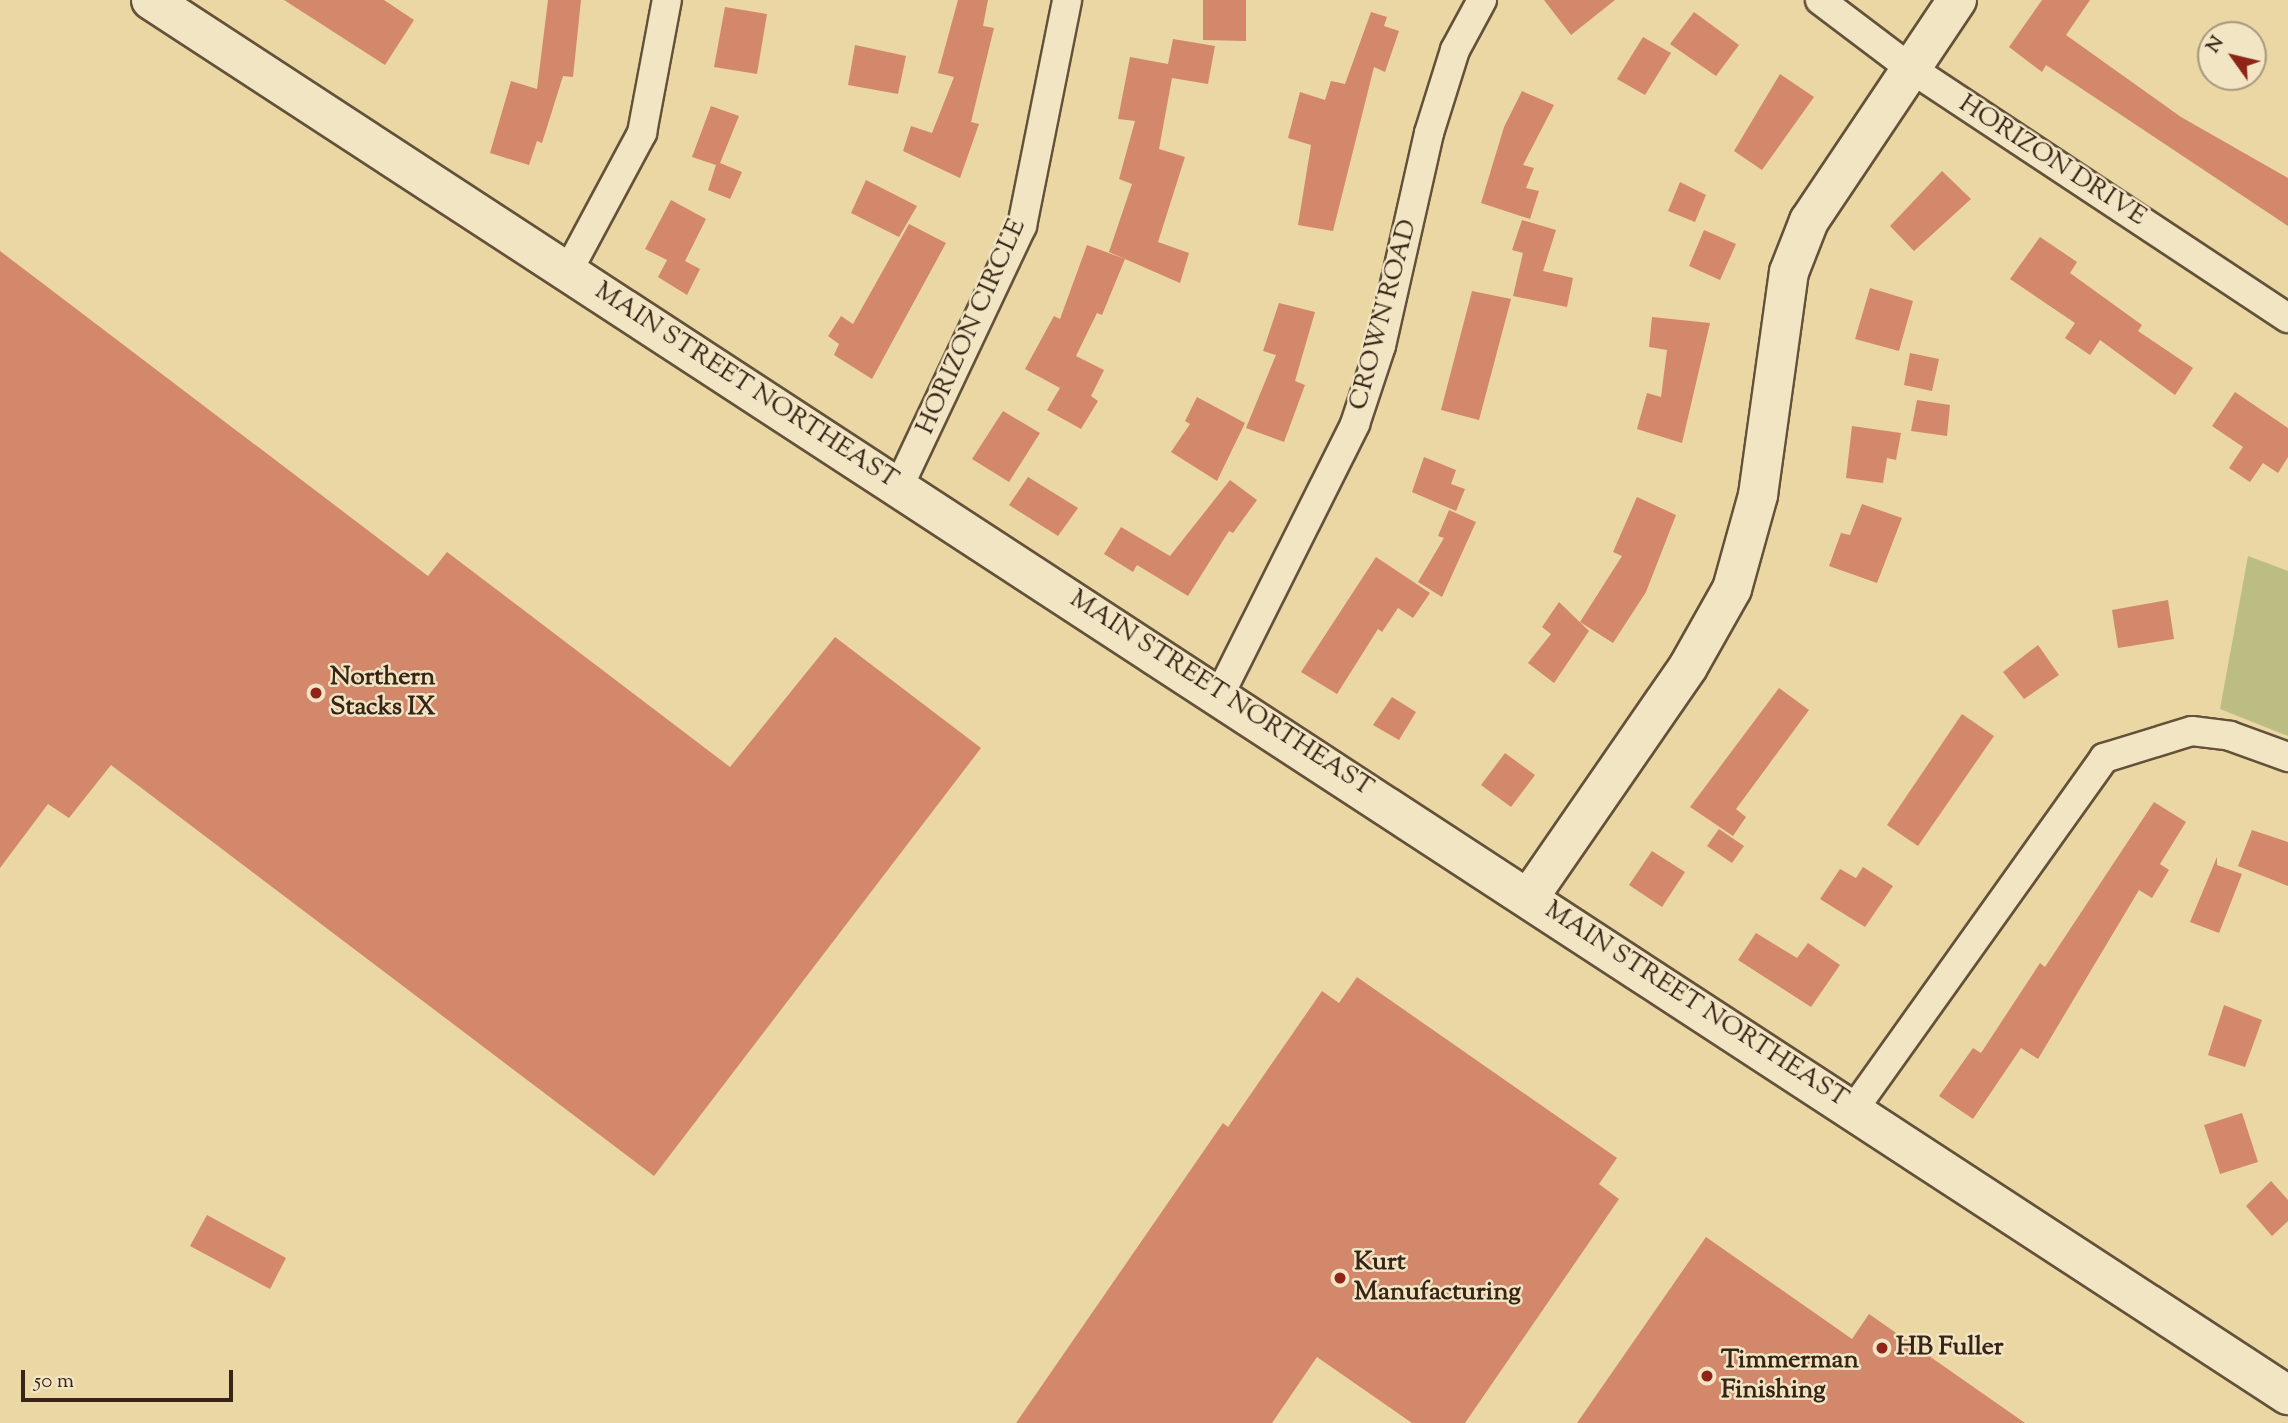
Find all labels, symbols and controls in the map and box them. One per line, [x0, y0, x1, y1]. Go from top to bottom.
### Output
north arrow [2197, 21, 2267, 91]
text: N [2200, 31, 2231, 59]
street label: HORIZON DRIVE [1952, 89, 2152, 233]
street label: HORIZON CIRCLE [910, 214, 1034, 440]
street label: CROWN ROAD [1344, 216, 1424, 414]
street label: MAIN STREET NORTHEAST [588, 276, 904, 496]
street label: MAIN STREET NORTHEAST [1063, 584, 1379, 804]
place label: Northern Stacks IX [330, 662, 436, 724]
marker: Northern Stacks IX [308, 685, 324, 701]
street label: MAIN STREET NORTHEAST [1538, 895, 1854, 1115]
place label: Kurt Manufacturing [1354, 1247, 1521, 1308]
marker: Kurt Manufacturing [1332, 1270, 1348, 1286]
place label: HB Fuller [1896, 1332, 2004, 1364]
marker: HB Fuller [1874, 1340, 1890, 1356]
place label: Timmerman Finishing [1721, 1345, 1859, 1406]
scale bar [24, 1356, 236, 1400]
text: 50 m [34, 1367, 74, 1397]
marker: Timmerman Finishing [1699, 1368, 1715, 1384]

